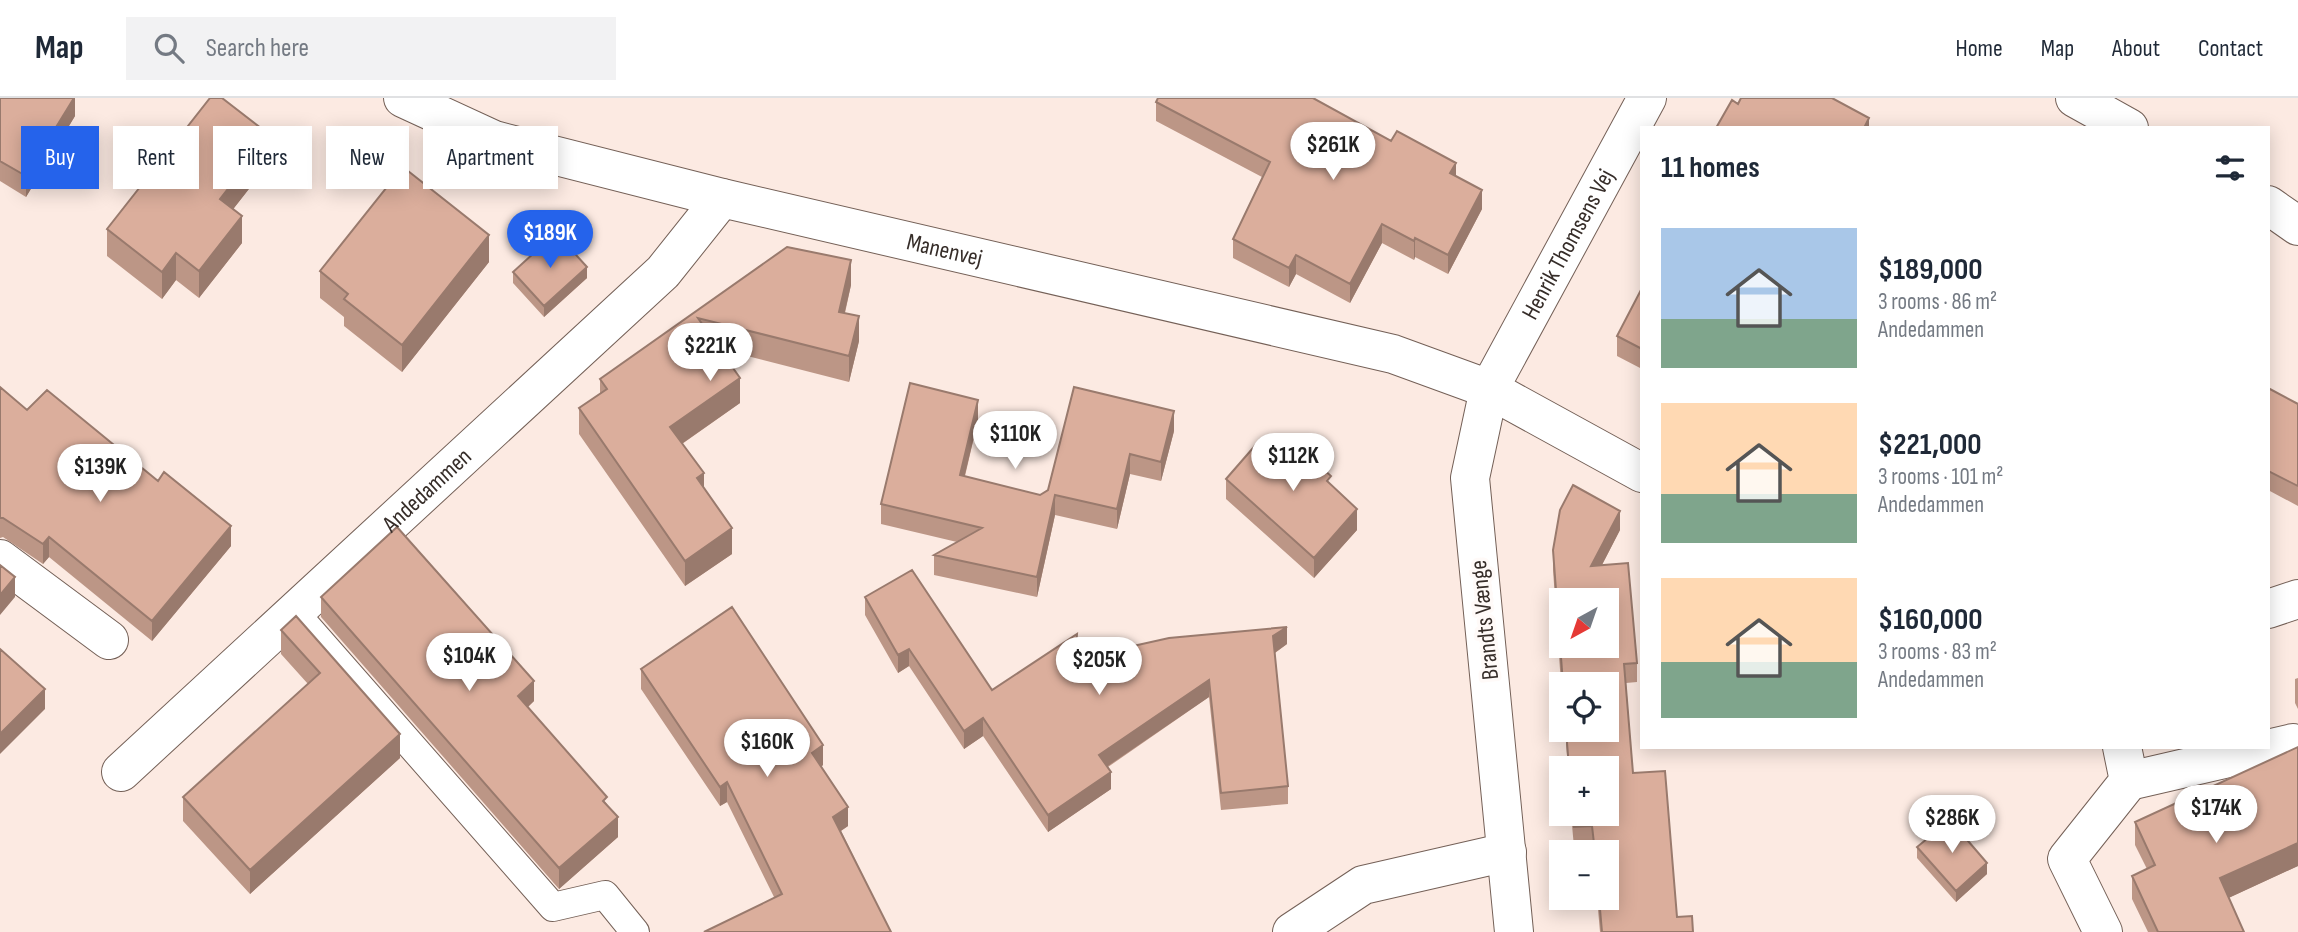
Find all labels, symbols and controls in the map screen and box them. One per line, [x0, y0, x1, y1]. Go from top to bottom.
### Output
search box [126, 17, 616, 80]
text: Map [35, 28, 84, 68]
icon: search [150, 29, 188, 67]
text: Search here [206, 33, 309, 64]
text: Home [1955, 34, 2003, 63]
text: Map [2041, 34, 2074, 63]
text: About [2112, 34, 2160, 63]
text: Contact [2198, 34, 2263, 63]
pin: $261K [1284, 122, 1382, 182]
chip: Buy [21, 126, 99, 189]
chip: Rent [113, 126, 199, 189]
chip: Filters [213, 126, 312, 189]
chip: New [326, 126, 409, 189]
chip: Apartment [423, 126, 558, 189]
text: $261K [1306, 131, 1360, 159]
icon: filters [2211, 149, 2249, 187]
text: 11 homes [1661, 150, 1760, 186]
street label: Henrik Thomsens Vej [1516, 164, 1621, 325]
pin: $189K [501, 211, 599, 270]
text: $189K [523, 219, 577, 247]
street label: Manenvej [904, 227, 985, 273]
text: $189,000 [1878, 252, 1983, 288]
icon: home [1717, 256, 1801, 340]
text: 3 rooms · 86 m² [1878, 288, 1997, 316]
text: Andedammen [1878, 316, 1984, 344]
pin: $221K [661, 324, 759, 383]
text: $221K [684, 332, 736, 360]
pin: $110K [966, 412, 1064, 471]
text: $110K [989, 420, 1041, 448]
text: $221,000 [1878, 427, 1982, 463]
icon: home [1717, 431, 1801, 515]
pin: $112K [1244, 434, 1342, 493]
street label: Andedammen [376, 442, 478, 539]
text: $112K [1267, 442, 1319, 470]
pin: $139K [51, 444, 149, 504]
text: $139K [73, 453, 127, 481]
text: 3 rooms · 101 m² [1878, 463, 2003, 491]
text: Andedammen [1878, 491, 1984, 519]
street label: Brandts Vænge [1464, 559, 1505, 681]
north arrow [1549, 588, 1619, 658]
map controls [1549, 588, 1619, 910]
text: $160,000 [1878, 602, 1983, 638]
icon: home [1717, 606, 1801, 690]
pin: $104K [420, 634, 518, 693]
pin: $205K [1050, 638, 1148, 697]
text: 3 rooms · 83 m² [1878, 638, 1997, 666]
text: $104K [442, 642, 496, 670]
text: $205K [1072, 646, 1126, 674]
text: Andedammen [1878, 666, 1984, 694]
button: locate [1549, 672, 1619, 742]
pin: $160K [718, 720, 816, 779]
text: $160K [740, 728, 794, 756]
button: + [1549, 756, 1619, 826]
pin: $174K [2167, 786, 2265, 845]
text: $174K [2190, 794, 2242, 822]
pin: $286K [1903, 796, 2001, 855]
text: $286K [1925, 804, 1979, 832]
button: − [1549, 840, 1619, 910]

